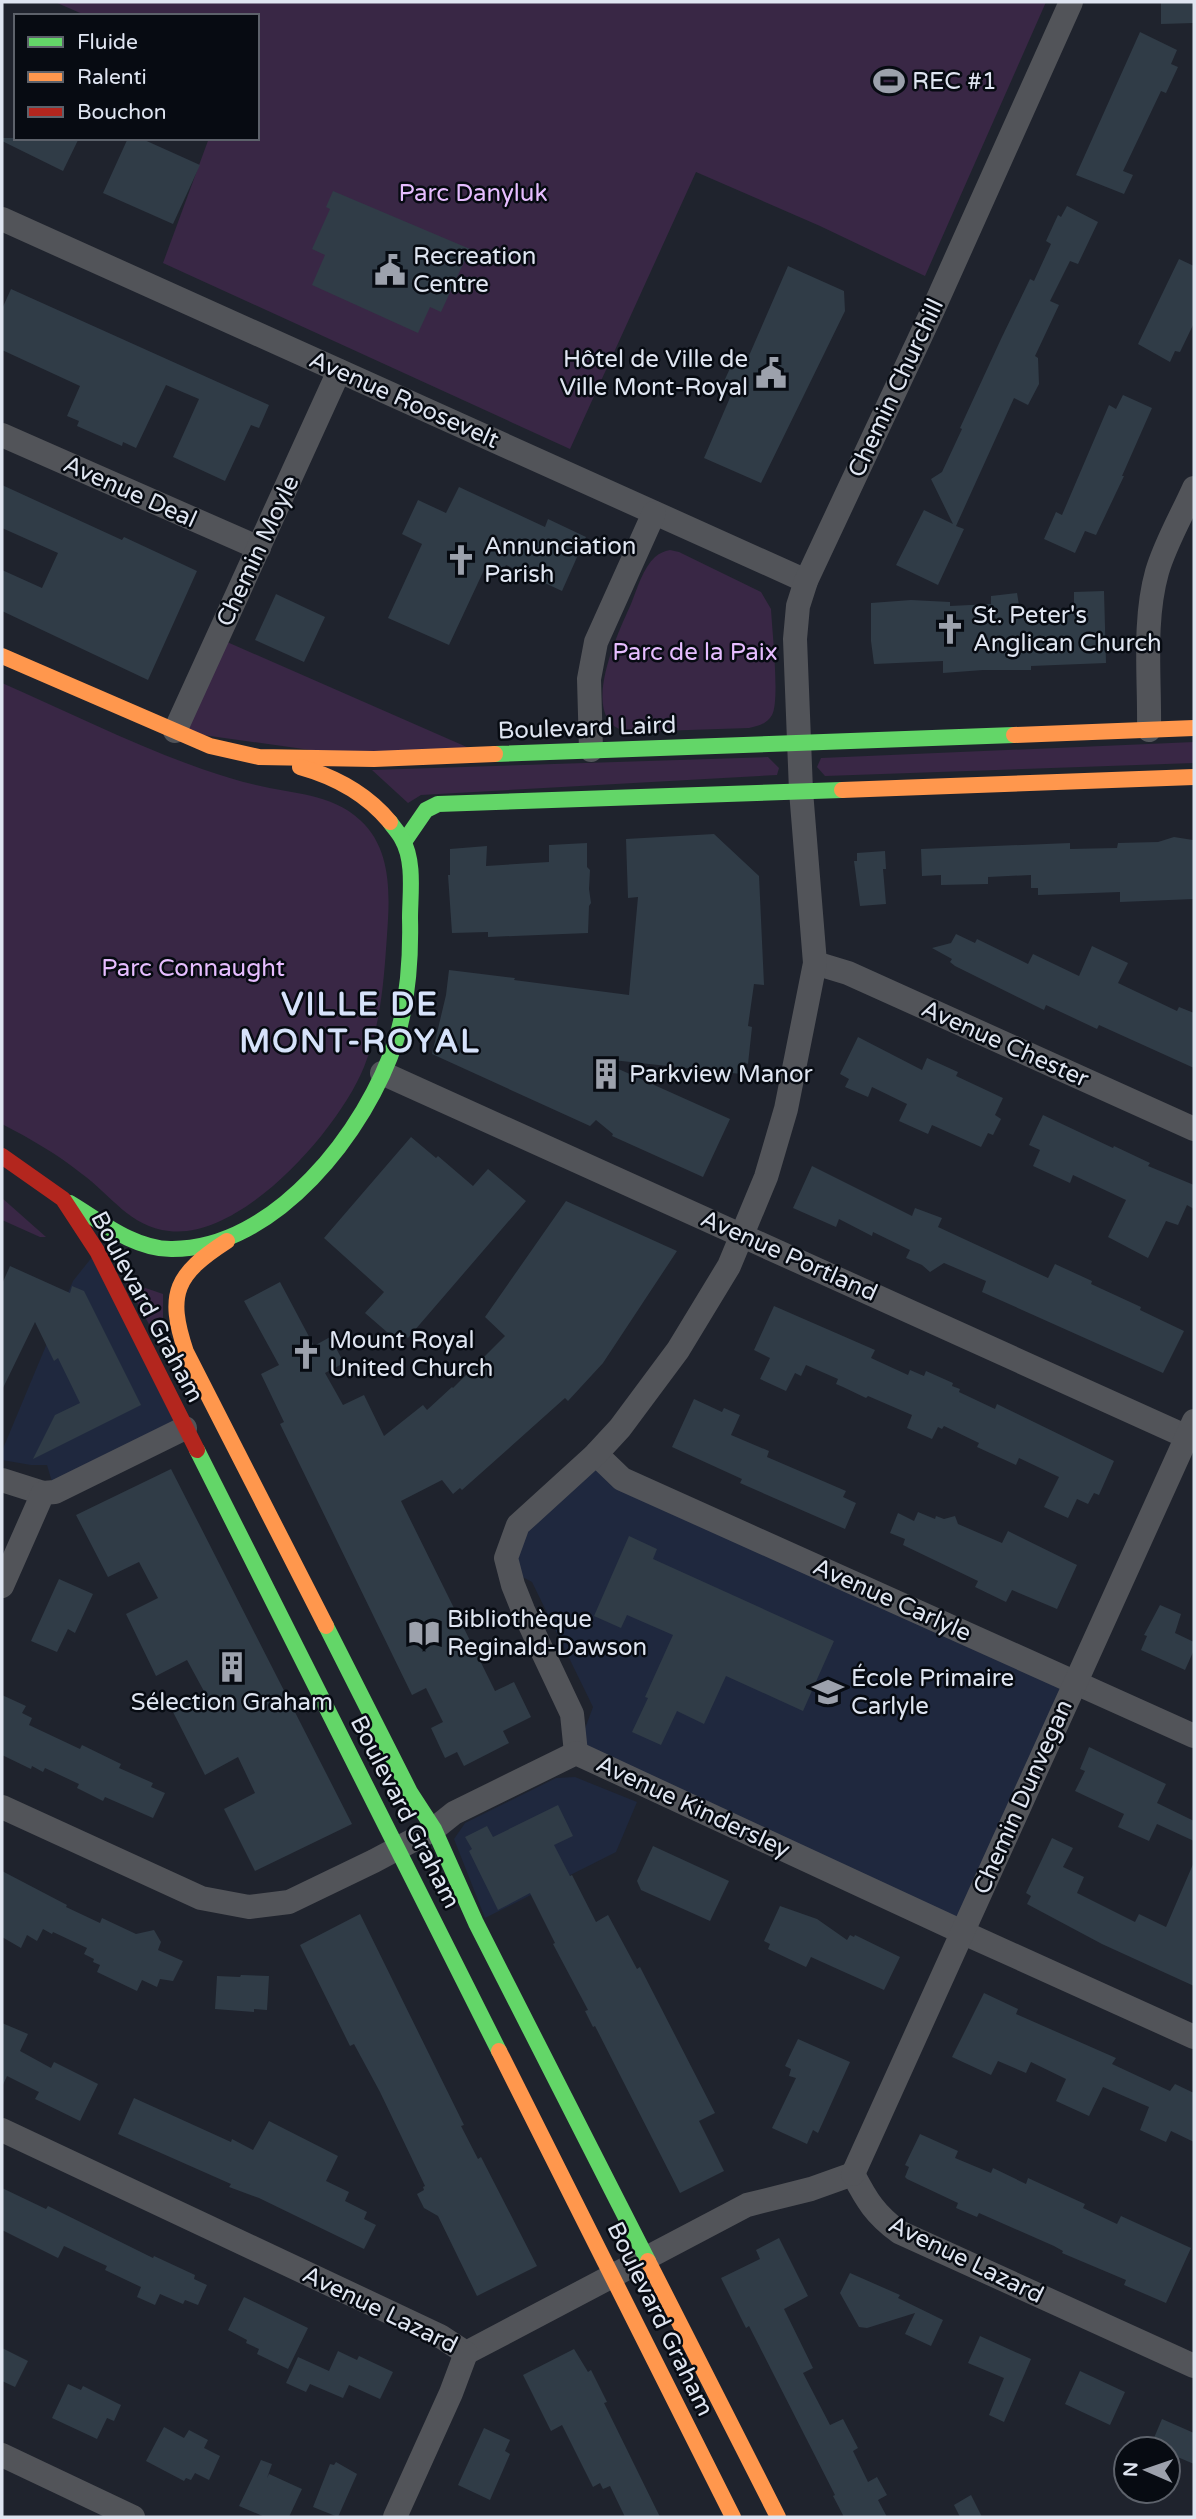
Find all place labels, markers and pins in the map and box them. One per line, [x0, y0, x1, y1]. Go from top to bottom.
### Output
sports icon: REC #1 [872, 64, 906, 98]
place label: REC #1 [912, 67, 997, 96]
place label: Recreation Centre [413, 242, 536, 299]
public building icon: Recreation Centre [373, 253, 407, 287]
place label: Hôtel de Ville de Ville Mont-Royal [559, 345, 748, 402]
public building icon: Hôtel de Ville de Ville Mont-Royal [754, 356, 788, 390]
place label: Annunciation Parish [484, 532, 636, 589]
church icon: Annunciation Parish [444, 543, 478, 577]
place label: St. Peter's Anglican Church [973, 601, 1162, 658]
church icon: St. Peter's Anglican Church [933, 612, 967, 646]
building icon: Parkview Manor [589, 1057, 623, 1091]
place label: Parkview Manor [629, 1060, 814, 1089]
place label: Mount Royal United Church [329, 1326, 493, 1383]
church icon: Mount Royal United Church [289, 1337, 323, 1371]
place label: Bibliothèque Reginald-Dawson [447, 1605, 647, 1662]
library icon: Bibliothèque Reginald-Dawson [407, 1616, 441, 1650]
building icon: Sélection Graham [215, 1650, 249, 1684]
place label: École Primaire Carlyle [851, 1663, 1014, 1721]
school or university icon: École Primaire Carlyle [811, 1675, 845, 1709]
place label: Sélection Graham [131, 1688, 333, 1717]

